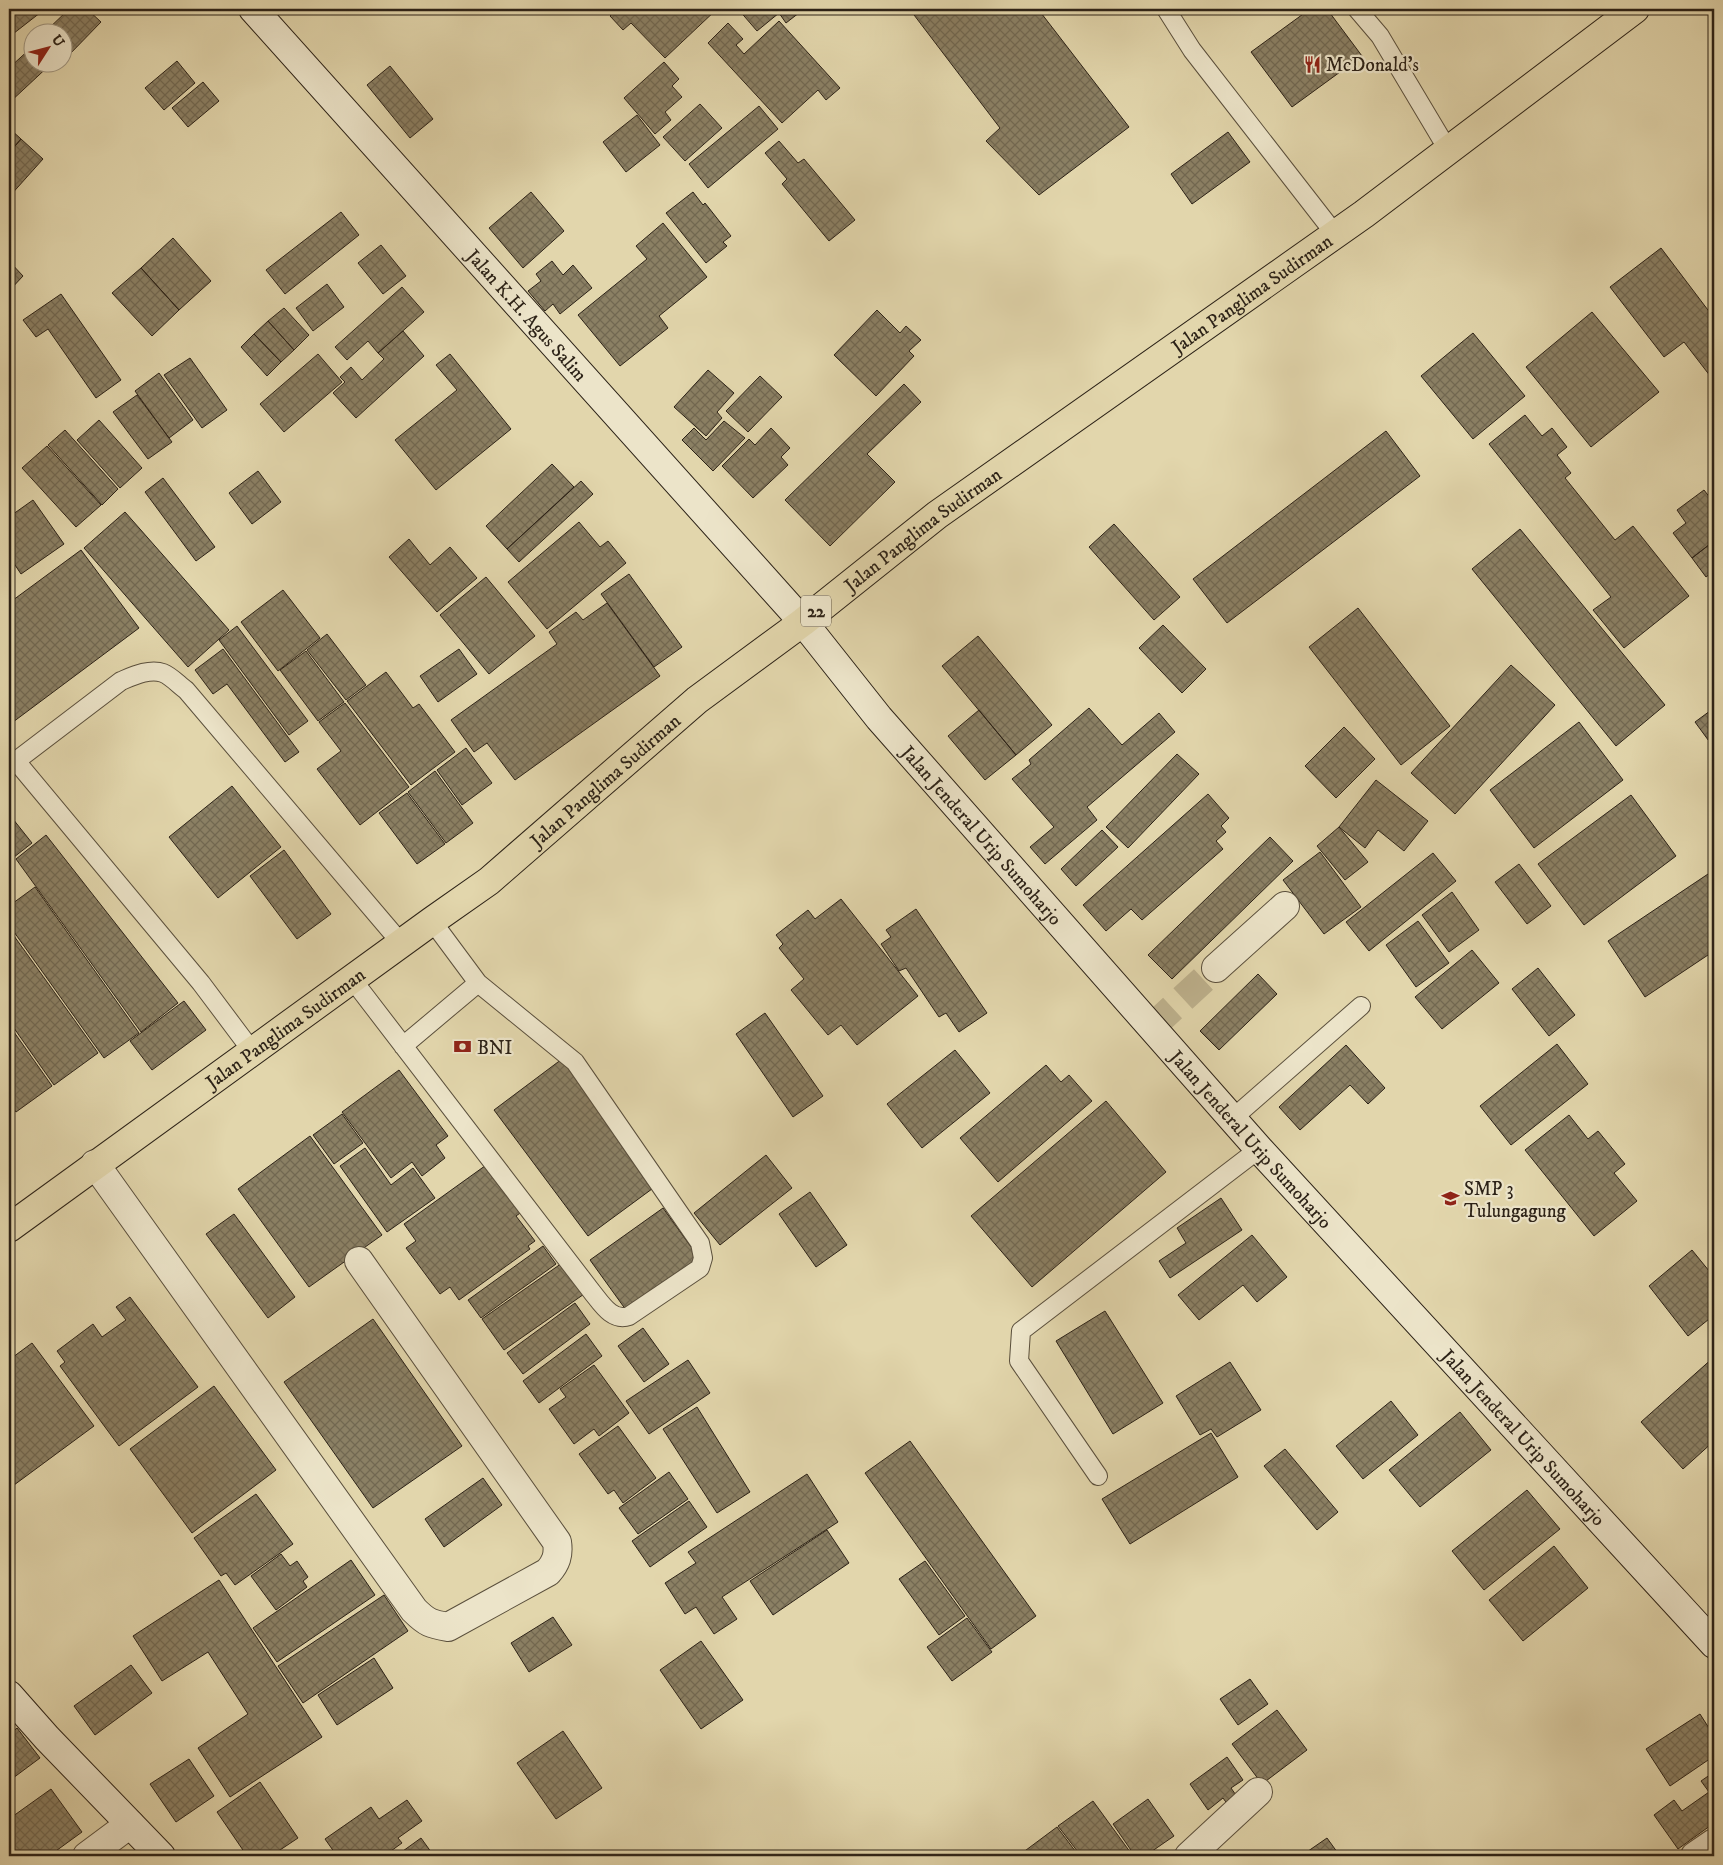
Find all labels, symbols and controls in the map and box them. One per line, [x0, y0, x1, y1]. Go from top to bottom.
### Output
north arrow [22, 22, 72, 72]
text: U [47, 31, 68, 51]
restaurant icon: McDonald's [1302, 54, 1322, 74]
place label: McDonald's [1326, 54, 1419, 77]
street label: Jalan Panglima Sudirman [1166, 230, 1337, 360]
street label: Jalan K.H. Agus Salim [460, 244, 592, 387]
street label: Jalan Panglima Sudirman [839, 463, 1006, 599]
road number: 22 [801, 596, 831, 626]
street label: Jalan Panglima Sudirman [525, 710, 686, 854]
street label: Jalan Jenderal Urip Sumoharjo [894, 740, 1066, 930]
street label: Jalan Panglima Sudirman [200, 963, 370, 1096]
bank icon: BNI [453, 1037, 473, 1057]
place label: BNI [477, 1037, 513, 1060]
street label: Jalan Jenderal Urip Sumoharjo [1163, 1045, 1336, 1234]
place label: SMP 3 Tulungagung [1464, 1178, 1567, 1223]
school or university icon: SMP 3 Tulungagung [1440, 1189, 1460, 1209]
street label: Jalan Jenderal Urip Sumoharjo [1435, 1344, 1610, 1531]

